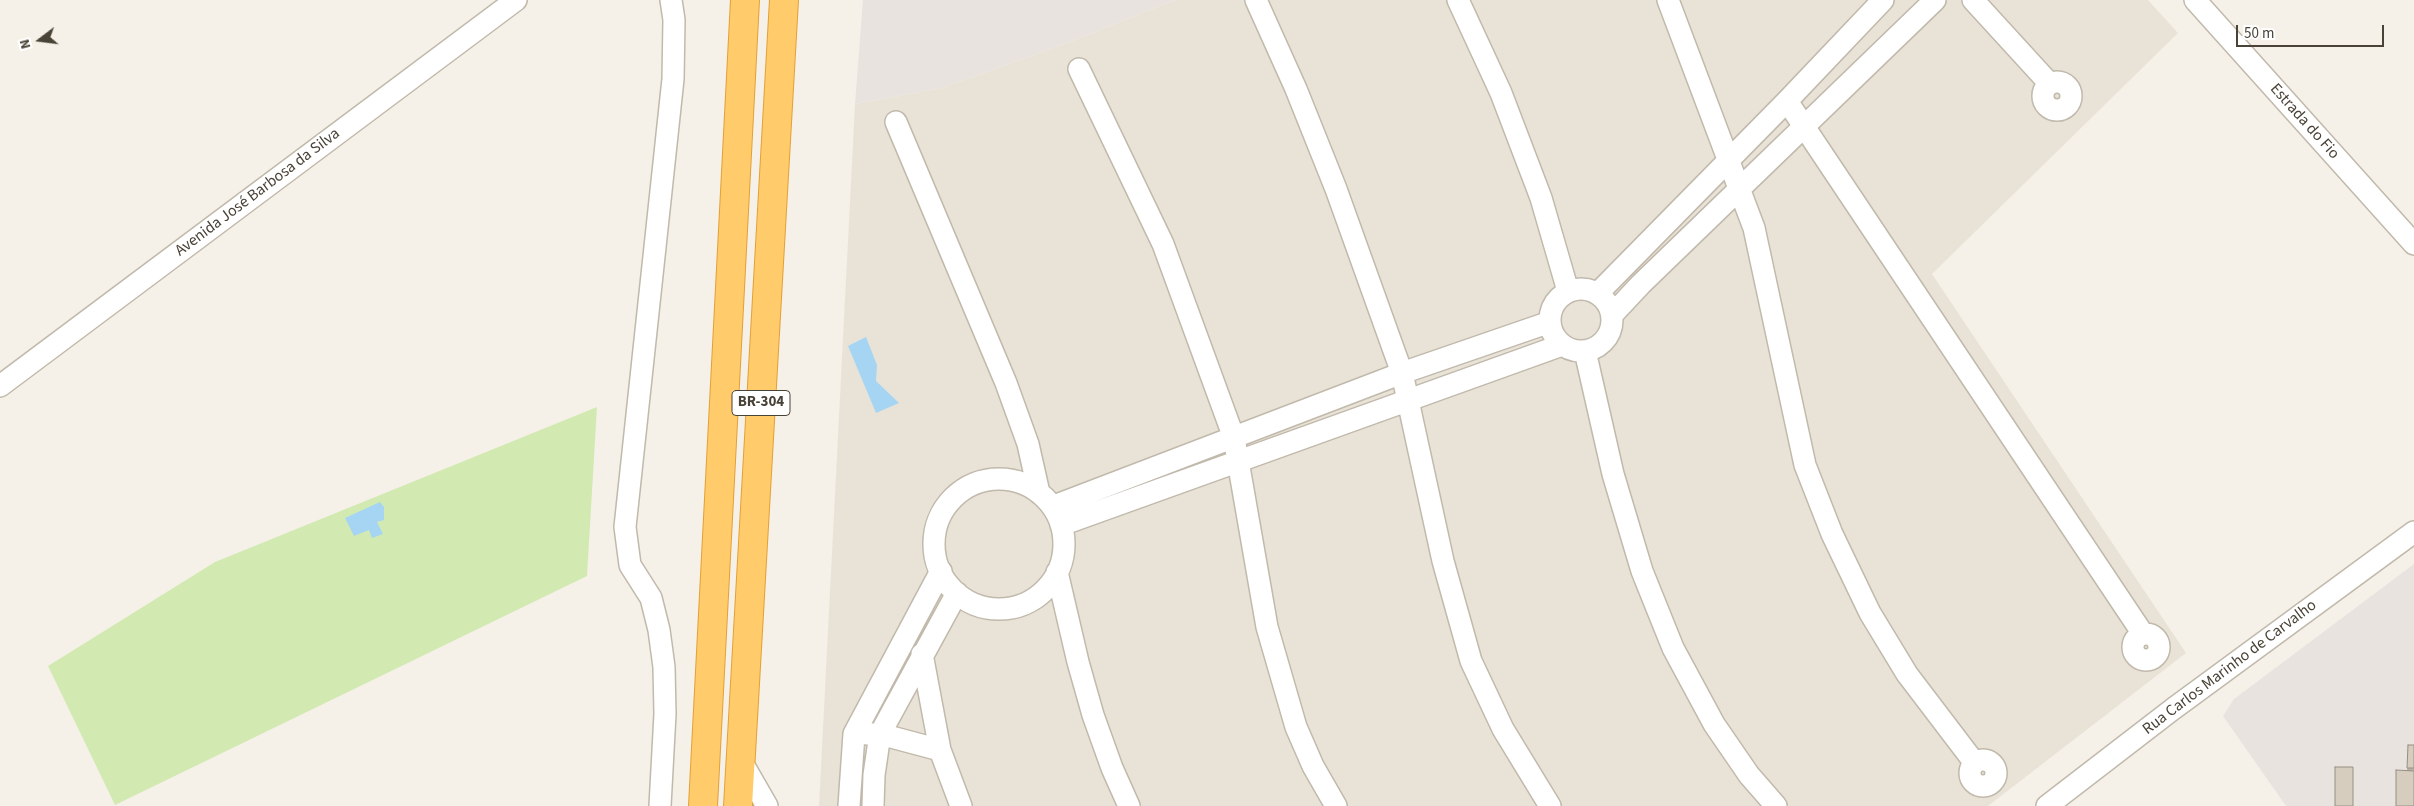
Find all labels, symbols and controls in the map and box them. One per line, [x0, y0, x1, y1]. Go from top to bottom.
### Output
north arrow [15, 15, 65, 65]
scale bar [2239, 15, 2386, 47]
text: 50 m [2244, 23, 2274, 44]
text: N [15, 37, 36, 51]
street label: Estrada do Fio [2265, 80, 2343, 164]
street label: Avenida José Barbosa da Silva [172, 125, 344, 261]
road number: BR-304 [732, 390, 790, 416]
street label: Rua Carlos Marinho de Carvalho [2139, 596, 2321, 740]

